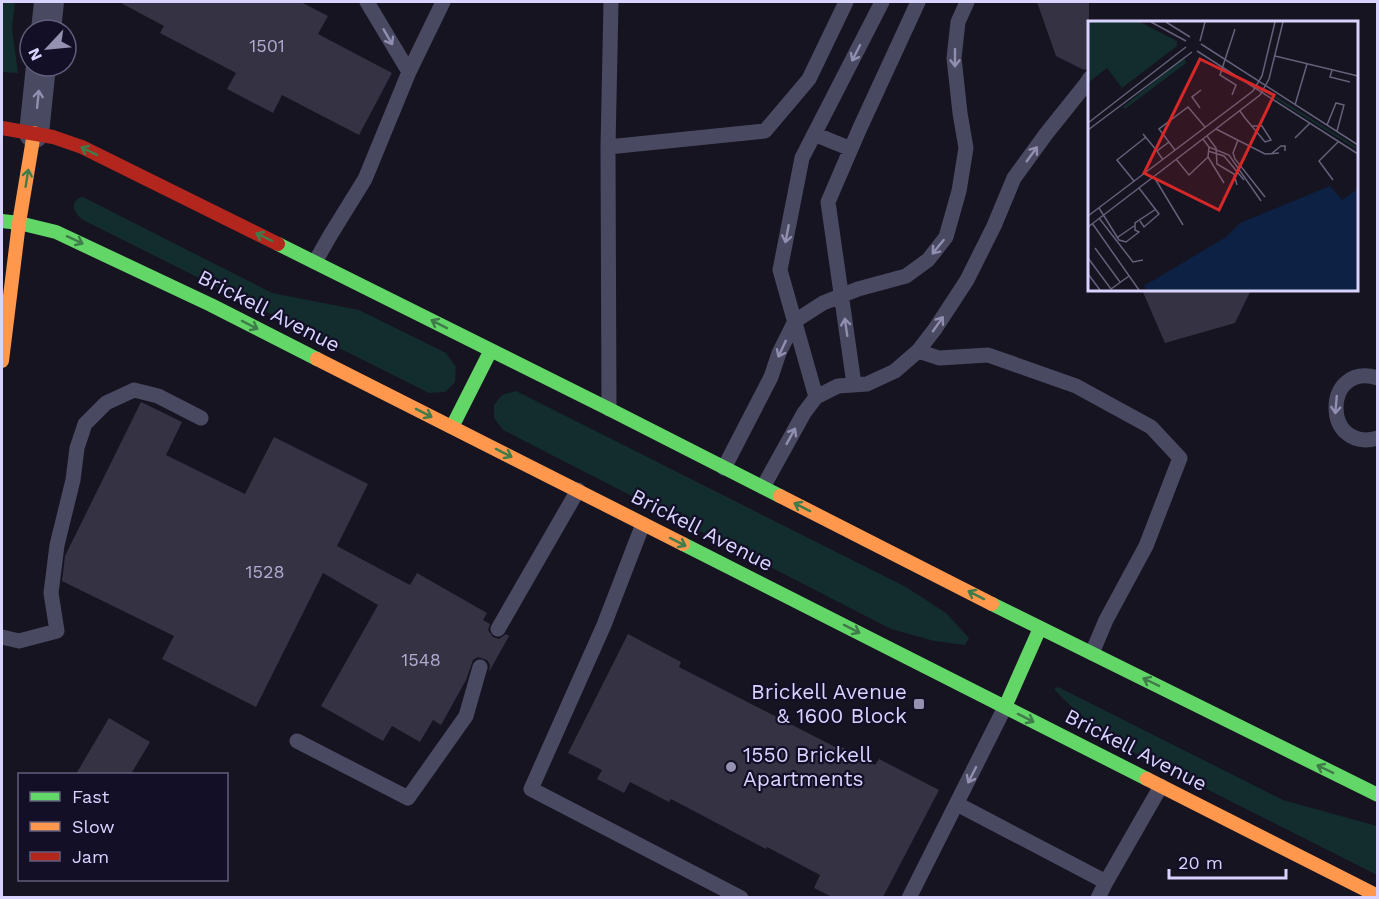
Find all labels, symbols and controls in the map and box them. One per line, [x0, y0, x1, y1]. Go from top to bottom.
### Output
north arrow [18, 18, 78, 78]
inset map [1088, 21, 1358, 291]
one-way arrow [382, 28, 394, 45]
house number: 1501 [249, 35, 285, 56]
one-way arrow [849, 44, 861, 62]
text: N [24, 45, 46, 64]
one-way arrow [949, 47, 961, 67]
one-way arrow [33, 90, 44, 110]
one-way arrow [81, 144, 99, 156]
one-way arrow [1026, 146, 1038, 162]
one-way arrow [21, 169, 32, 188]
one-way arrow [781, 224, 792, 243]
one-way arrow [256, 231, 274, 242]
one-way arrow [65, 235, 83, 247]
one-way arrow [932, 239, 945, 255]
street label: Brickell Avenue [194, 264, 344, 357]
one-way arrow [932, 316, 944, 333]
one-way arrow [840, 317, 851, 337]
one-way arrow [430, 318, 448, 329]
one-way arrow [241, 320, 259, 331]
one-way arrow [775, 339, 787, 357]
one-way arrow [1330, 395, 1341, 414]
one-way arrow [415, 408, 433, 419]
one-way arrow [785, 428, 797, 445]
one-way arrow [495, 448, 513, 460]
street label: Brickell Avenue [627, 483, 777, 576]
one-way arrow [794, 501, 811, 513]
one-way arrow [669, 536, 687, 548]
house number: 1528 [245, 561, 285, 582]
one-way arrow [967, 589, 985, 601]
one-way arrow [843, 624, 861, 636]
house number: 1548 [401, 649, 441, 670]
one-way arrow [1142, 676, 1160, 687]
place label: Brickell Avenue & 1600 Block [751, 679, 907, 728]
marker: Brickell Avenue & 1600 Block [912, 697, 926, 711]
street label: Brickell Avenue [1061, 703, 1211, 796]
one-way arrow [1016, 713, 1034, 724]
place label: 1550 Brickell Apartments [743, 742, 873, 791]
marker: 1550 Brickell Apartments [724, 760, 738, 774]
one-way arrow [1317, 763, 1335, 774]
one-way arrow [965, 765, 977, 783]
legend [18, 773, 228, 881]
text: Fast [72, 786, 110, 807]
text: Slow [72, 816, 115, 837]
scale bar [1169, 842, 1286, 880]
text: Jam [72, 846, 109, 867]
text: 20 m [1178, 852, 1223, 873]

